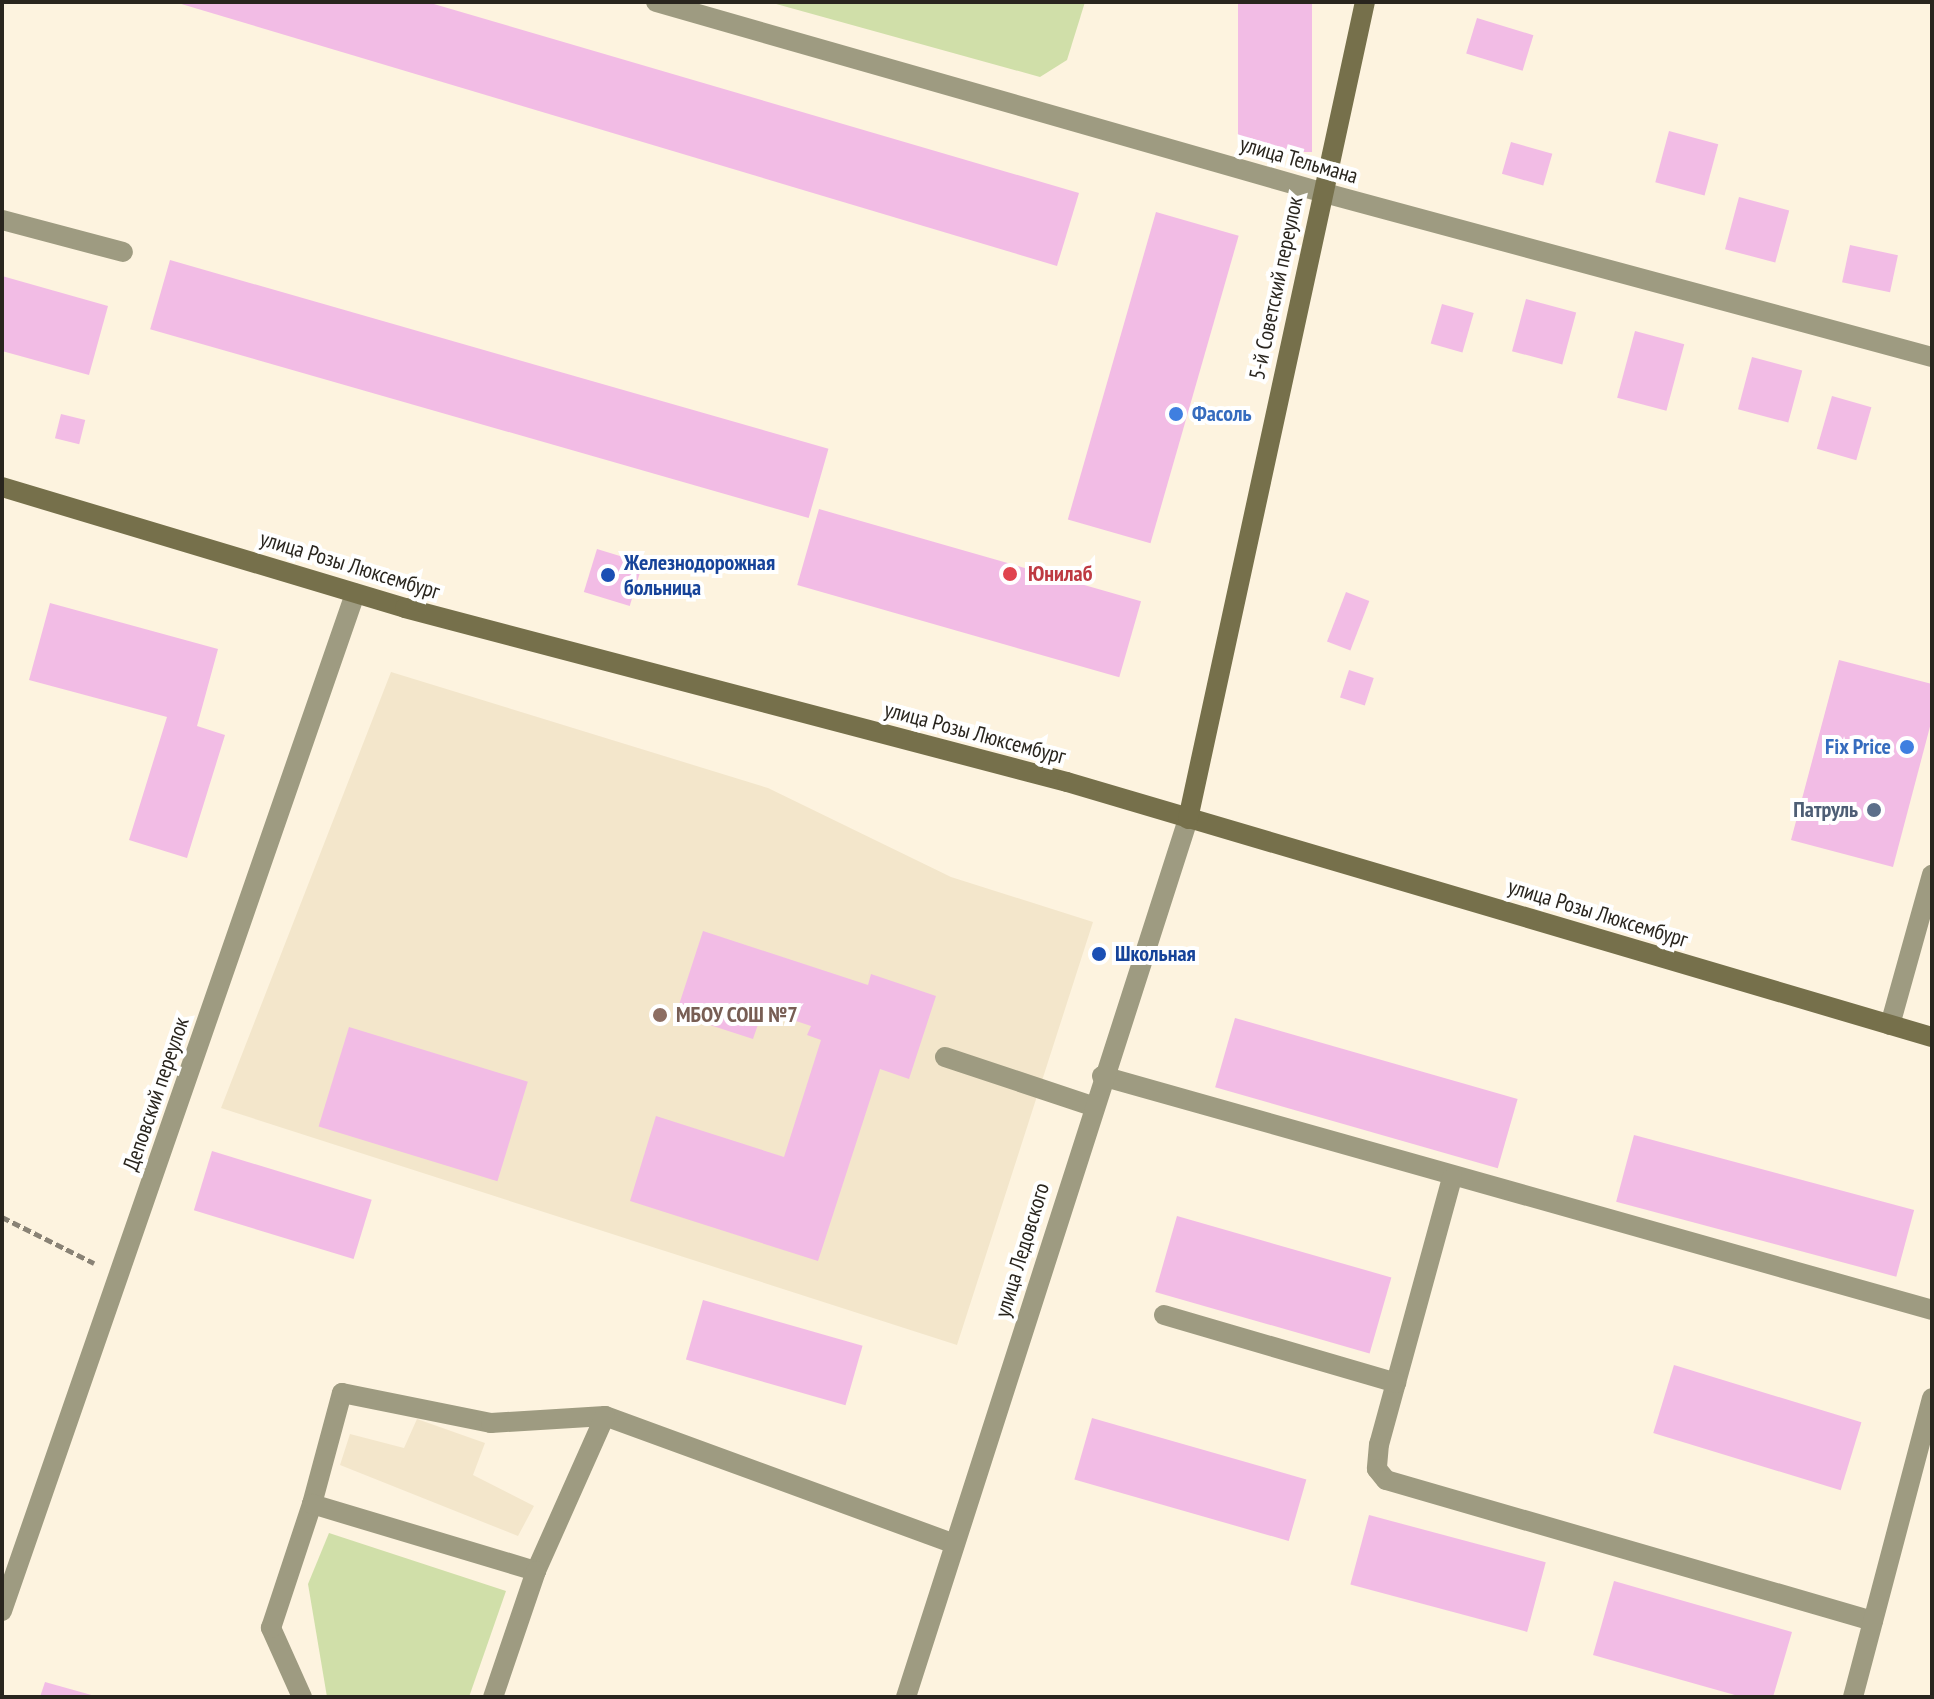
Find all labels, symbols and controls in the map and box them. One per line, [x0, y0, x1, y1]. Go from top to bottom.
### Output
street label: улица Тельмана [1237, 131, 1361, 189]
street label: 5-й Советский переулок [1244, 194, 1308, 382]
place label: Фасоль [1192, 401, 1252, 427]
marker: Фасоль [1167, 405, 1185, 423]
street label: улица Розы Люксембург [257, 525, 443, 605]
place label: Железнодорожная больница [624, 549, 775, 600]
place label: Юнилаб [1028, 561, 1092, 587]
marker: Юнилаб [999, 563, 1021, 585]
marker: Железнодорожная больница [599, 566, 617, 584]
street label: улица Розы Люксембург [881, 696, 1069, 770]
place label: Fix Price [1824, 734, 1891, 760]
marker: Fix Price [1898, 738, 1916, 756]
place label: Патруль [1793, 797, 1858, 823]
marker: Патруль [1865, 801, 1883, 819]
street label: улица Розы Люксембург [1505, 873, 1691, 953]
place label: Школьная [1115, 941, 1196, 967]
marker: Школьная [1090, 945, 1108, 963]
place label: МБОУ СОШ №7 [676, 1002, 799, 1028]
marker: МБОУ СОШ №7 [651, 1006, 669, 1024]
street label: Деповский переулок [117, 1014, 195, 1174]
street label: улица Ледовского [989, 1180, 1055, 1320]

